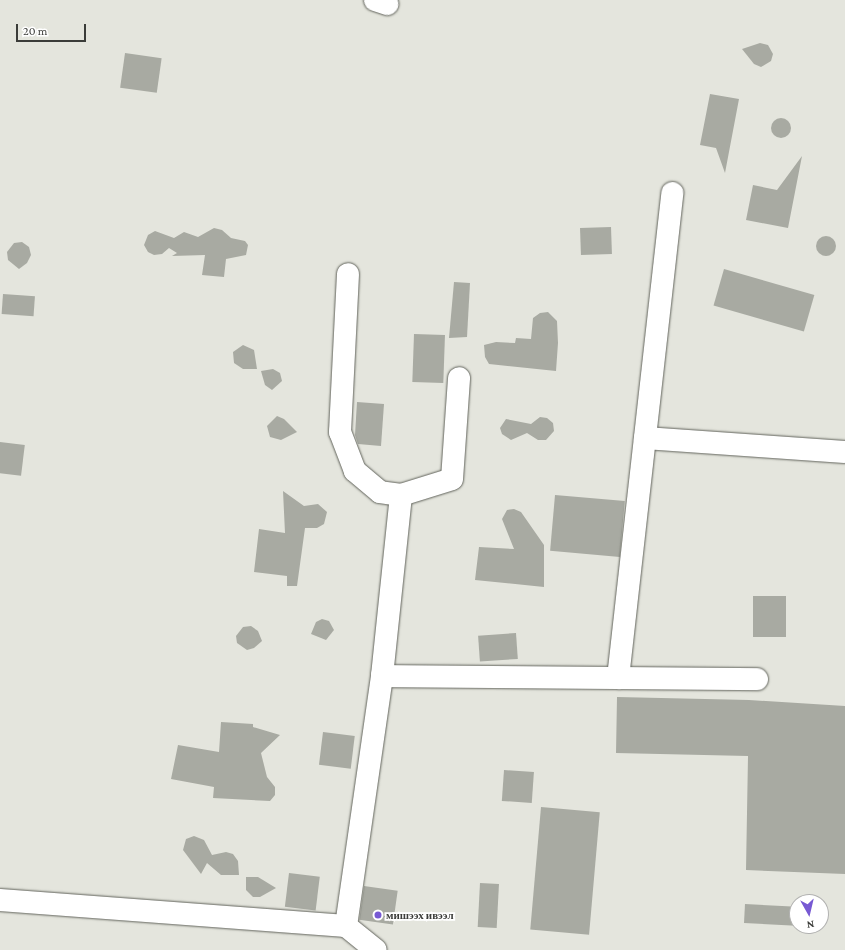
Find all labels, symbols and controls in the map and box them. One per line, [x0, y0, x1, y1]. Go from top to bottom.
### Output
scale bar [18, 16, 88, 42]
text: 20 m [23, 24, 47, 38]
north arrow [789, 894, 829, 934]
place label: мишээх ивээл [386, 908, 454, 922]
marker: мишээх ивээл [373, 910, 383, 920]
text: N [806, 918, 815, 931]

